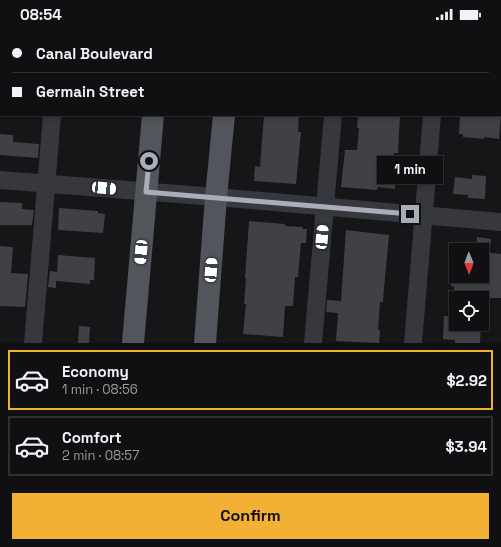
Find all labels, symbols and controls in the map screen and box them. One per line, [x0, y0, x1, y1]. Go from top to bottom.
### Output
text: 08:54 [20, 5, 62, 24]
text: Canal Boulevard [36, 44, 153, 63]
text: Germain Street [36, 82, 145, 101]
route start [140, 152, 158, 170]
callout: 1 min [377, 156, 443, 184]
text: 1 min [394, 161, 426, 178]
car [92, 181, 116, 195]
route end [401, 205, 419, 223]
car [315, 225, 329, 249]
car [134, 240, 148, 264]
north arrow [449, 243, 489, 283]
map controls [449, 243, 489, 331]
car [204, 258, 218, 282]
button: locate [449, 291, 489, 331]
icon: car [14, 362, 50, 398]
text: Economy [62, 362, 129, 381]
text: $2.92 [446, 371, 487, 390]
text: 1 min · 08:56 [62, 381, 138, 398]
icon: car [14, 428, 50, 464]
text: Comfort [62, 428, 122, 447]
text: $3.94 [446, 437, 487, 456]
text: 2 min · 08:57 [62, 447, 139, 464]
button: Confirm [12, 493, 489, 539]

